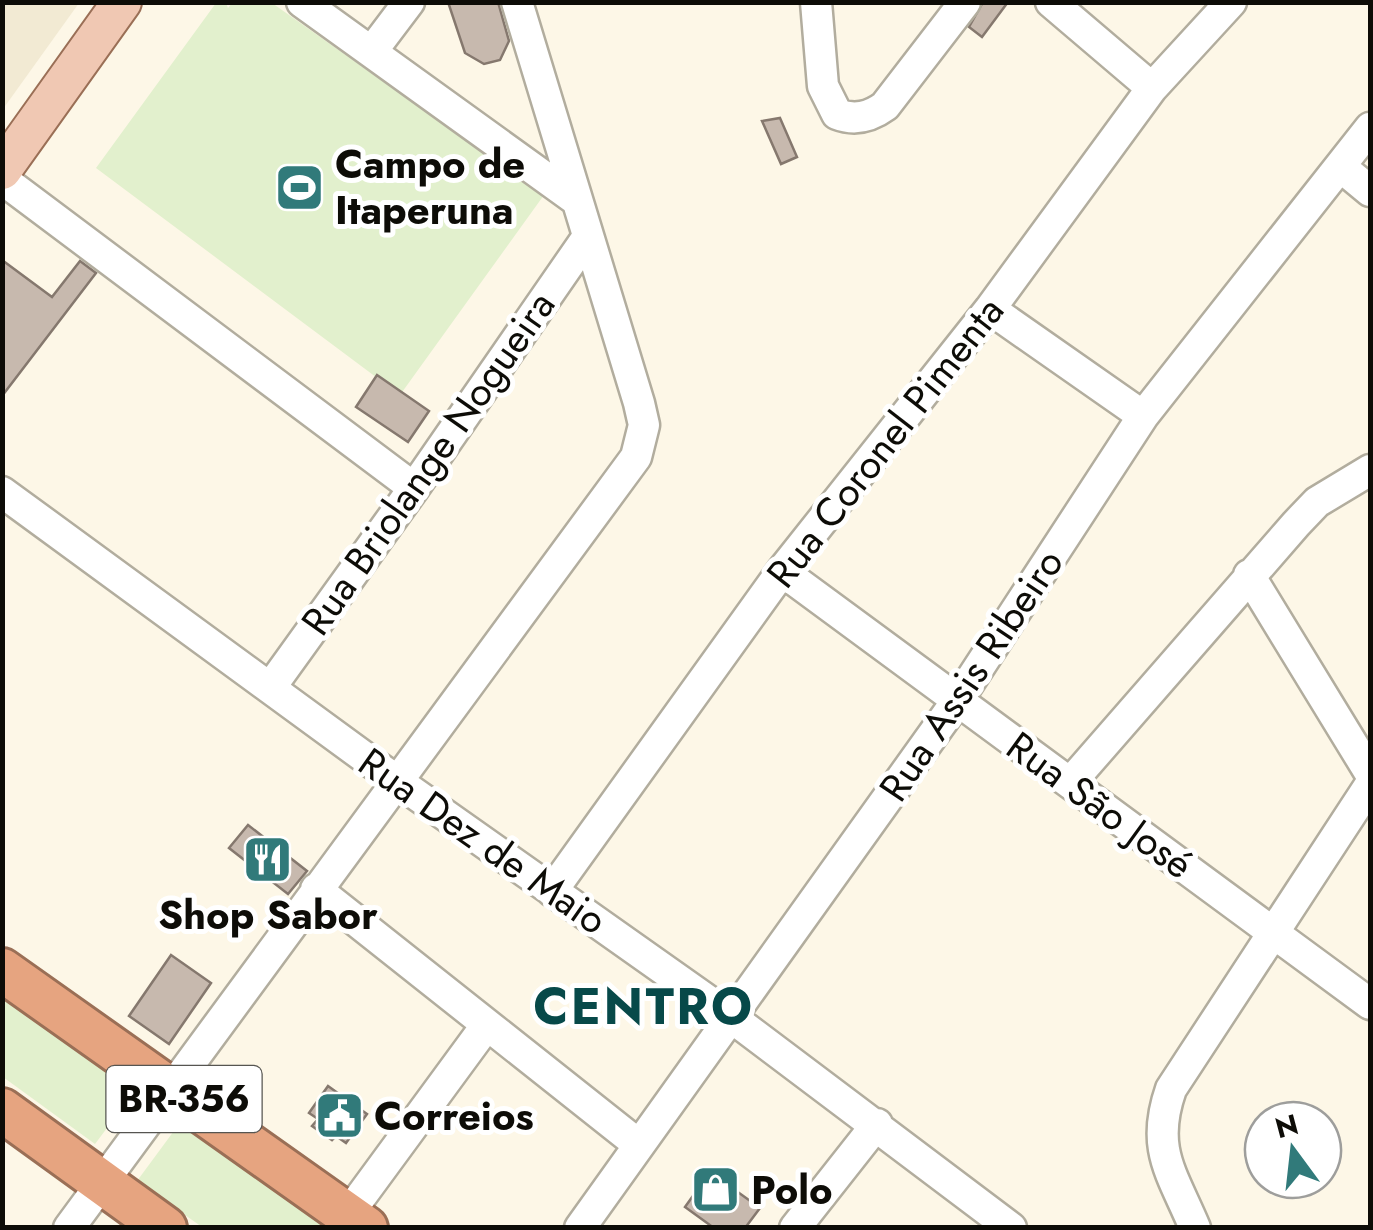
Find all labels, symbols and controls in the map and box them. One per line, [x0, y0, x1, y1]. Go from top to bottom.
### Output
place label: Campo de Itaperuna [335, 135, 525, 239]
sports icon: Campo de Itaperuna [274, 161, 326, 213]
street label: Rua Briolange Nogueira [287, 279, 569, 647]
street label: Rua Coronel Pimenta [753, 284, 1017, 600]
street label: Rua Assis Ribeiro [865, 537, 1077, 813]
street label: Rua São José [995, 717, 1205, 893]
street label: Rua Dez de Maio [347, 734, 619, 948]
restaurant icon: Shop Sabor [242, 834, 294, 886]
place label: Shop Sabor [158, 886, 378, 944]
district label: CENTRO [533, 970, 755, 1043]
road number: BR-356 [106, 1066, 262, 1132]
place label: Correios [374, 1087, 534, 1145]
public building icon: Correios [313, 1090, 365, 1142]
north arrow [1243, 1100, 1343, 1200]
text: N [1271, 1104, 1303, 1149]
place label: Polo [751, 1161, 833, 1219]
shop icon: Polo [690, 1164, 742, 1216]

